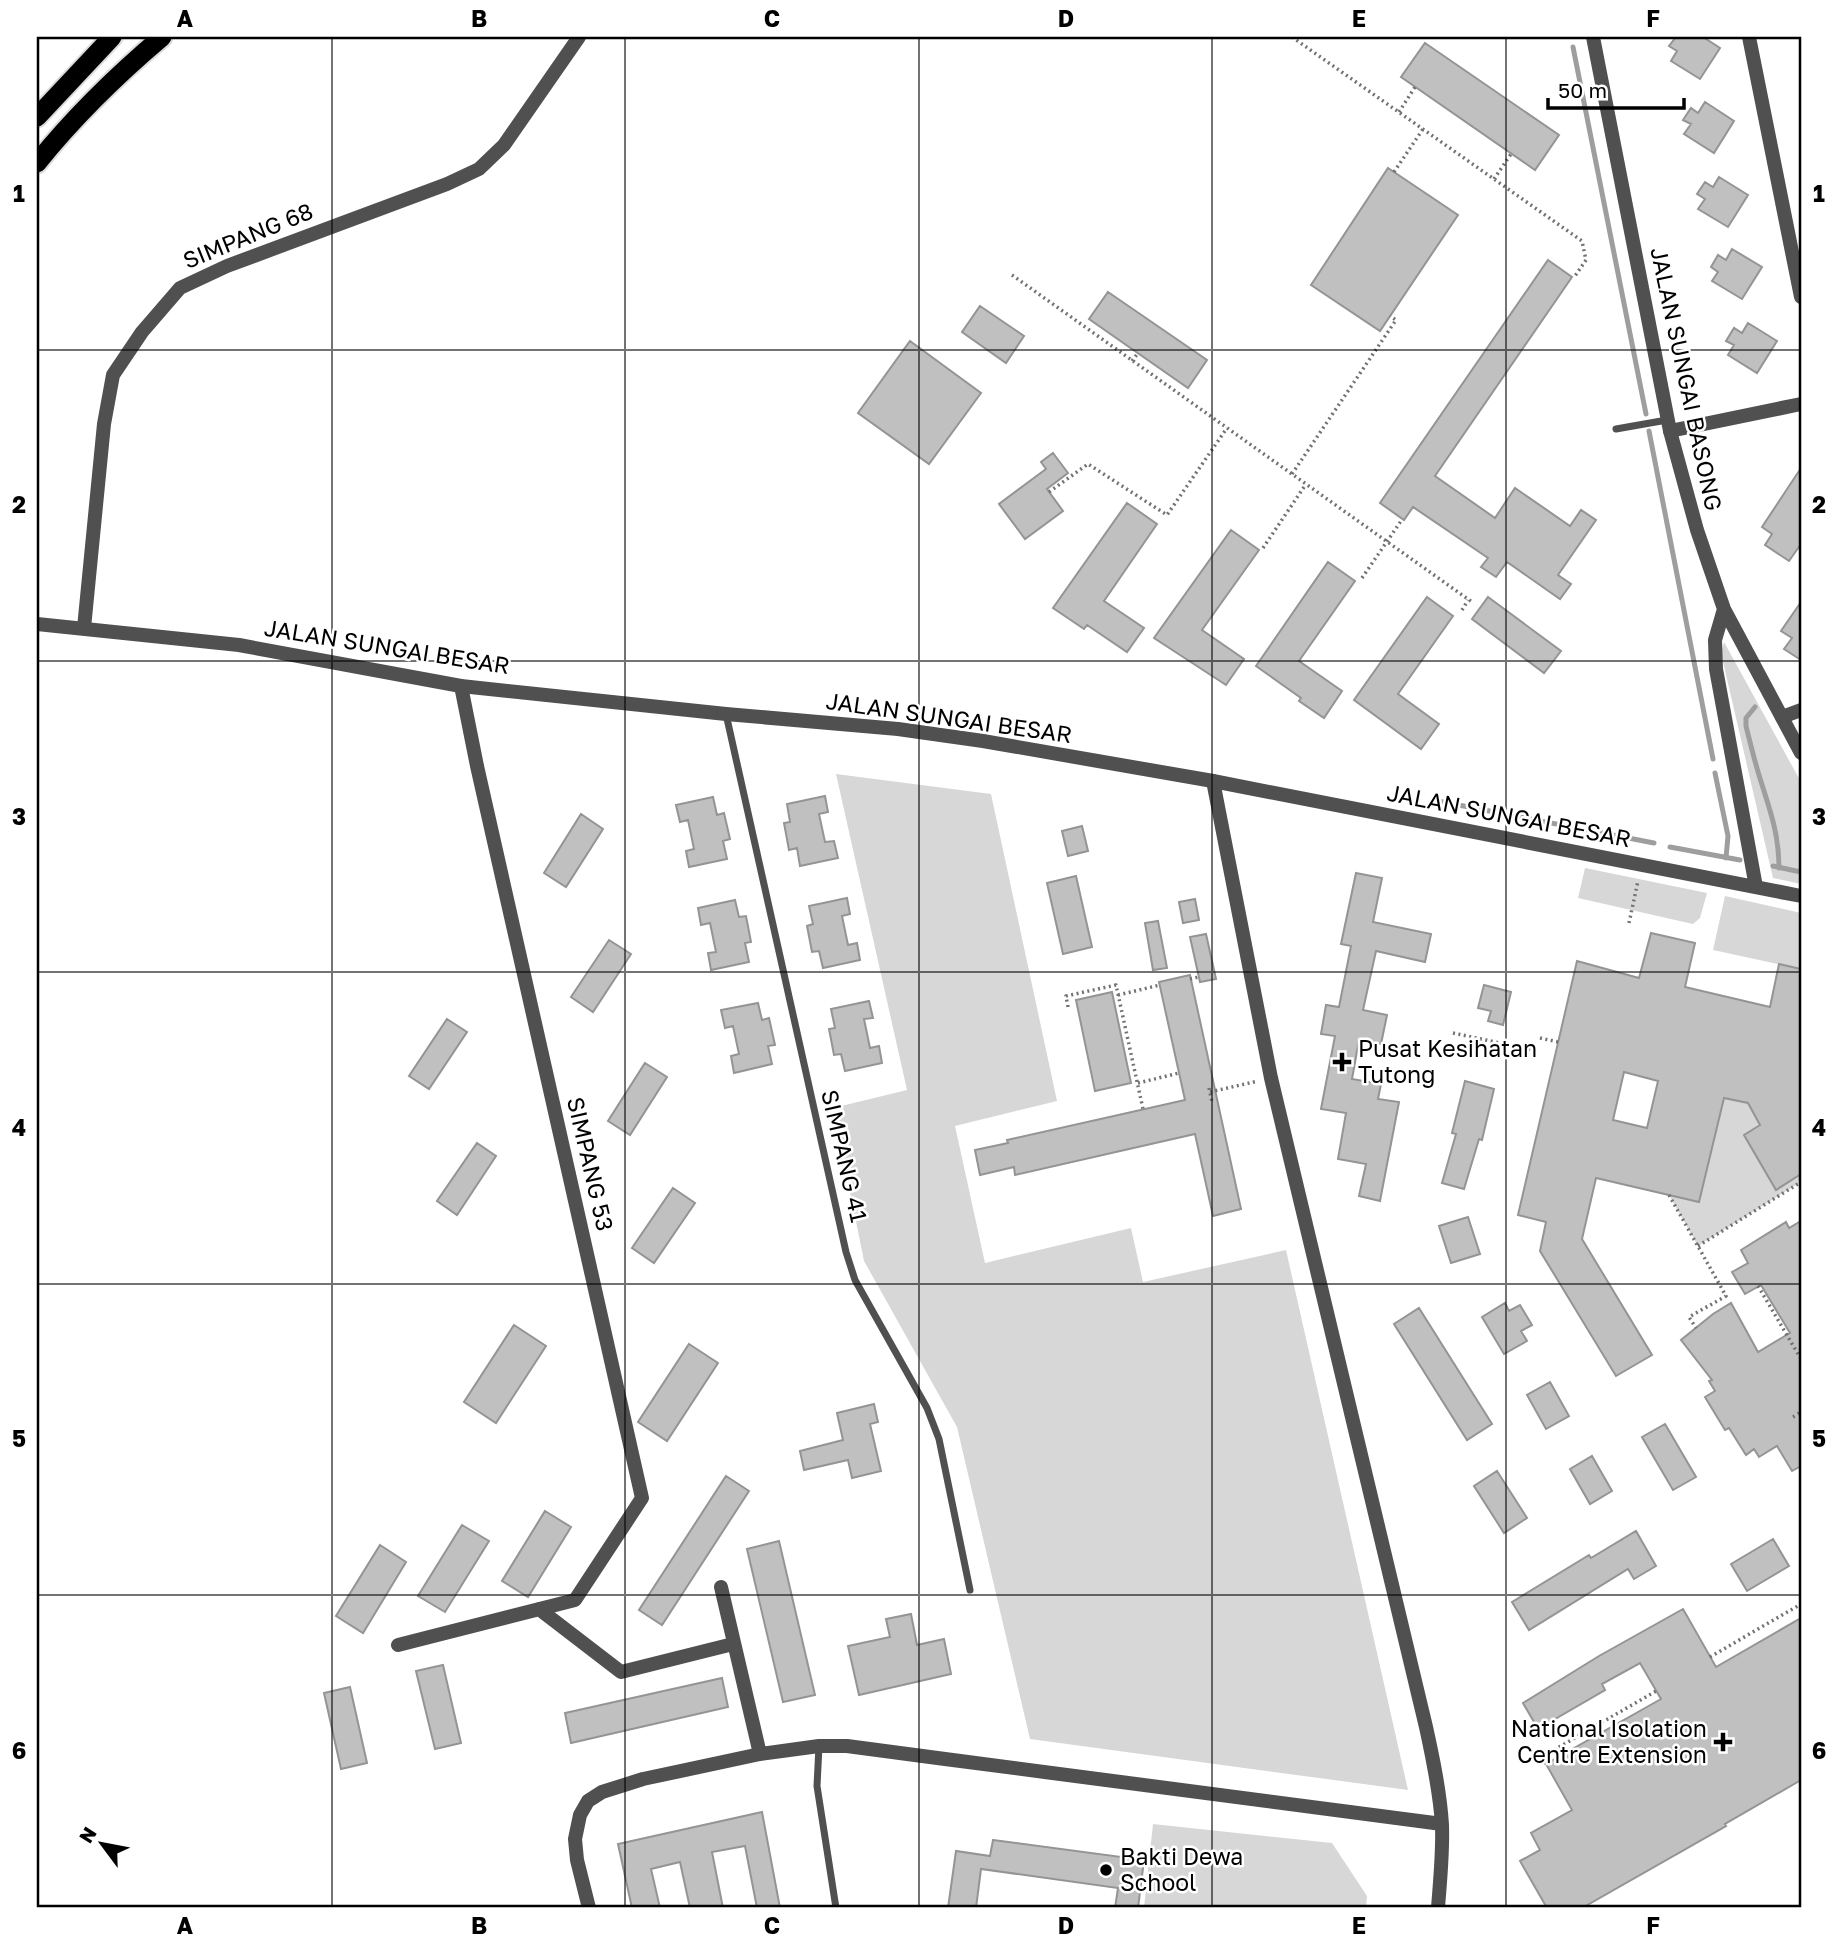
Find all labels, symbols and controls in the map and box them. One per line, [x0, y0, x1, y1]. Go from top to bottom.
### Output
text: A [177, 4, 194, 32]
text: B [471, 4, 487, 32]
text: C [764, 4, 780, 32]
text: D [1058, 4, 1074, 32]
text: E [1352, 4, 1366, 32]
text: F [1646, 4, 1660, 32]
scale bar [1548, 66, 1684, 110]
text: 50 m [1558, 77, 1607, 103]
text: 1 [13, 179, 25, 207]
text: 1 [1813, 179, 1825, 207]
street label: SIMPANG 68 [179, 196, 317, 274]
street label: JALAN SUNGAI BASONG [1645, 245, 1729, 513]
text: 2 [12, 490, 26, 518]
text: 2 [1812, 490, 1826, 518]
street label: JALAN SUNGAI BESAR [262, 613, 512, 679]
street label: JALAN SUNGAI BESAR [824, 686, 1074, 748]
street label: JALAN SUNGAI BESAR [1385, 778, 1634, 852]
text: 3 [12, 802, 26, 830]
text: 3 [1812, 802, 1826, 830]
place label: Pusat Kesihatan Tutong [1358, 1034, 1537, 1088]
marker: Pusat Kesihatan Tutong [1332, 1052, 1352, 1072]
street label: SIMPANG 41 [816, 1087, 874, 1225]
street label: SIMPANG 53 [562, 1094, 620, 1233]
text: 4 [12, 1113, 26, 1141]
text: 4 [1812, 1113, 1826, 1141]
text: 5 [12, 1424, 26, 1452]
text: 5 [1812, 1424, 1826, 1452]
place label: National Isolation Centre Extension [1511, 1714, 1707, 1768]
marker: National Isolation Centre Extension [1713, 1732, 1733, 1752]
text: 6 [12, 1736, 26, 1764]
text: 6 [1812, 1736, 1826, 1764]
north arrow [66, 1808, 136, 1878]
text: N [74, 1823, 101, 1847]
place label: Bakti Dewa School [1120, 1842, 1243, 1896]
marker: Bakti Dewa School [1098, 1862, 1114, 1878]
text: A [177, 1911, 194, 1939]
text: B [471, 1911, 487, 1939]
text: C [764, 1911, 780, 1939]
text: D [1058, 1911, 1074, 1939]
text: E [1352, 1911, 1366, 1939]
text: F [1646, 1911, 1660, 1939]

